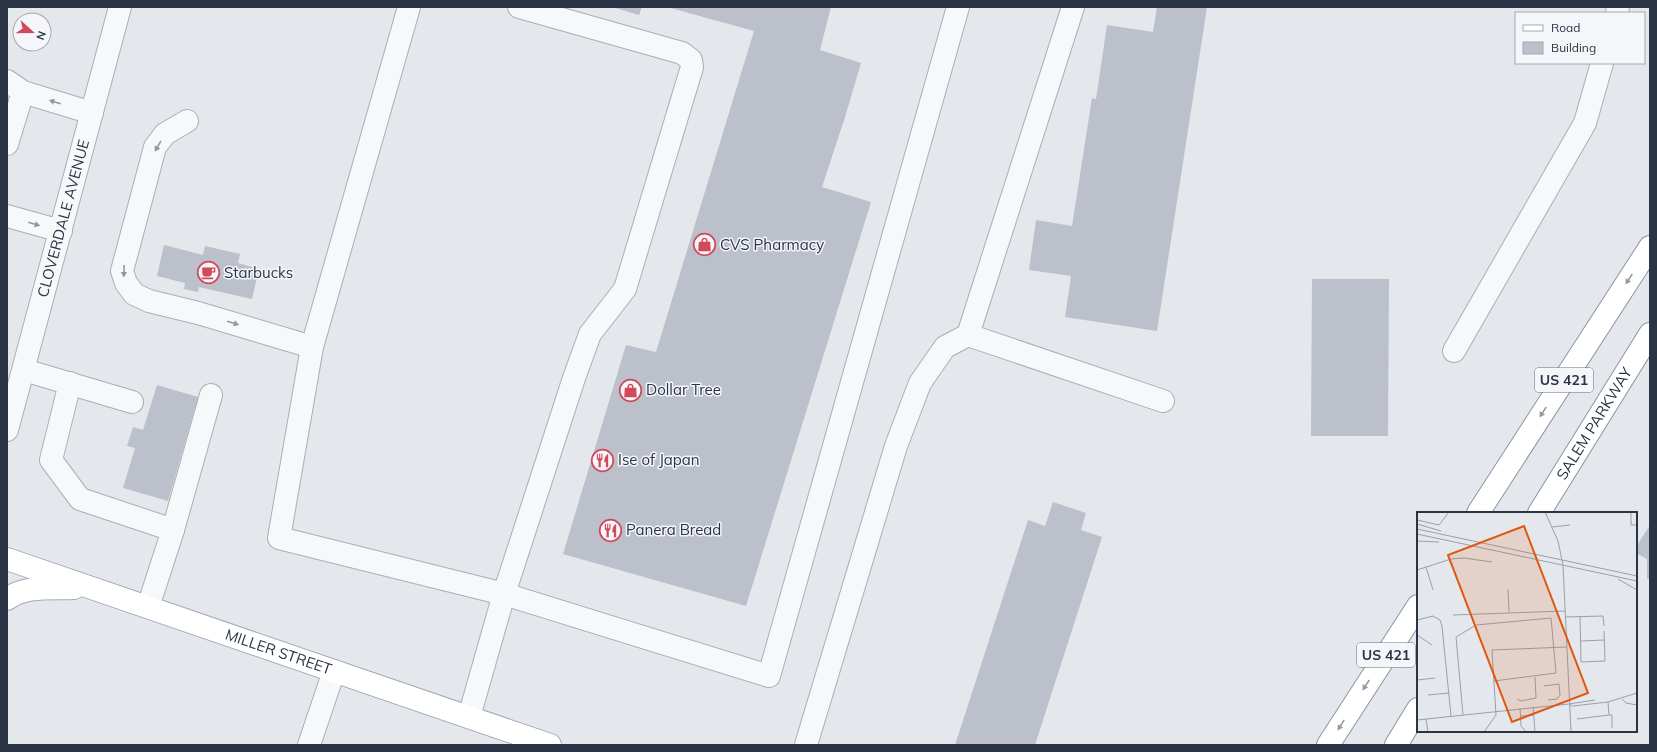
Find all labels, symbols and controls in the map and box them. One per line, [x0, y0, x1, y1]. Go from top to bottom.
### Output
north arrow [12, 12, 52, 52]
legend [1515, 12, 1645, 64]
text: Road [1551, 20, 1580, 35]
text: N [33, 29, 49, 42]
text: Building [1551, 40, 1596, 55]
one-way arrow [48, 99, 60, 105]
street label: CLOVERDALE AVENUE [33, 137, 93, 299]
one-way arrow [154, 140, 161, 152]
one-way arrow [28, 221, 40, 227]
shop icon: CVS Pharmacy [692, 232, 718, 258]
place label: CVS Pharmacy [720, 235, 824, 254]
cafe icon: Starbucks [195, 260, 221, 286]
place label: Starbucks [224, 263, 293, 282]
one-way arrow [121, 264, 127, 277]
one-way arrow [1625, 274, 1633, 284]
one-way arrow [227, 320, 239, 326]
street label: SALEM PARKWAY [1552, 363, 1636, 483]
road number: US 421 [1535, 368, 1593, 392]
shop icon: Dollar Tree [618, 377, 644, 403]
place label: Dollar Tree [646, 380, 721, 399]
one-way arrow [1539, 407, 1547, 417]
restaurant icon: Ise of Japan [589, 447, 615, 473]
place label: Ise of Japan [618, 450, 700, 469]
inset map [1417, 512, 1637, 732]
restaurant icon: Panera Bread [598, 517, 624, 543]
place label: Panera Bread [626, 520, 721, 539]
street label: MILLER STREET [223, 624, 334, 679]
road number: US 421 [1357, 643, 1415, 667]
one-way arrow [1363, 680, 1370, 691]
one-way arrow [1337, 720, 1345, 730]

